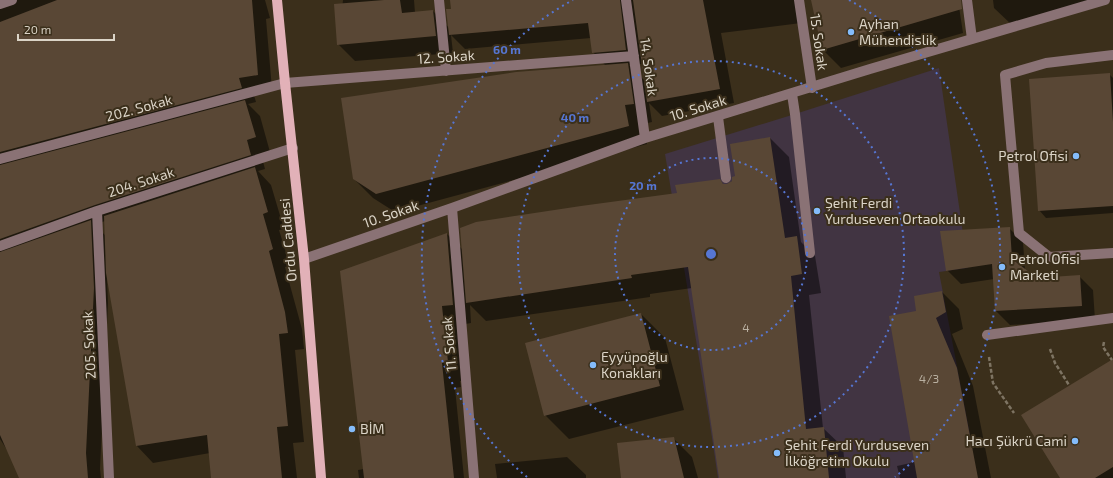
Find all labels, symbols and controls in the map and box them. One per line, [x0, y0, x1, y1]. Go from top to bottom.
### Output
street label: 15. Sokak [807, 12, 832, 71]
place label: Ayhan Mühendislik [859, 15, 936, 48]
scale bar [18, 16, 114, 42]
text: 20 m [24, 22, 51, 36]
marker: Ayhan Mühendislik [846, 27, 856, 37]
street label: 14. Sokak [637, 37, 662, 97]
text: 60 m [493, 42, 521, 56]
street label: 12. Sokak [417, 46, 475, 67]
street label: 202. Sokak [104, 90, 174, 125]
street label: 10. Sokak [668, 91, 728, 124]
text: 40 m [561, 110, 589, 124]
place label: Petrol Ofisi [998, 147, 1068, 164]
marker: Petrol Ofisi [1071, 151, 1081, 161]
street label: 204. Sokak [105, 163, 176, 200]
text: 20 m [629, 178, 657, 192]
place label: Şehit Ferdi Yurduseven Ortaokulu [825, 194, 966, 227]
street label: 10. Sokak [361, 196, 421, 231]
street label: Ordu Caddesi [275, 198, 300, 283]
marker: Şehit Ferdi Yurduseven Ortaokulu [812, 206, 822, 216]
centre of rings [704, 247, 718, 261]
place label: Petrol Ofisi Marketi [1010, 250, 1080, 283]
marker: Petrol Ofisi Marketi [997, 262, 1007, 272]
street label: 205. Sokak [78, 311, 99, 379]
street label: 11. Sokak [438, 316, 459, 372]
house number: 4 [742, 320, 750, 334]
place label: Eyyüpoğlu Konakları [601, 348, 668, 381]
marker: Eyyüpoğlu Konakları [588, 360, 598, 370]
house number: 4/3 [919, 371, 939, 385]
place label: BİM [360, 420, 385, 437]
marker: BİM [347, 424, 357, 434]
place label: Hacı Şükrü Cami [965, 432, 1067, 450]
place label: Şehit Ferdi Yurduseven İlköğretim Okulu [785, 436, 929, 469]
marker: Hacı Şükrü Cami [1070, 436, 1080, 446]
marker: Şehit Ferdi Yurduseven İlköğretim Okulu [772, 448, 782, 458]

